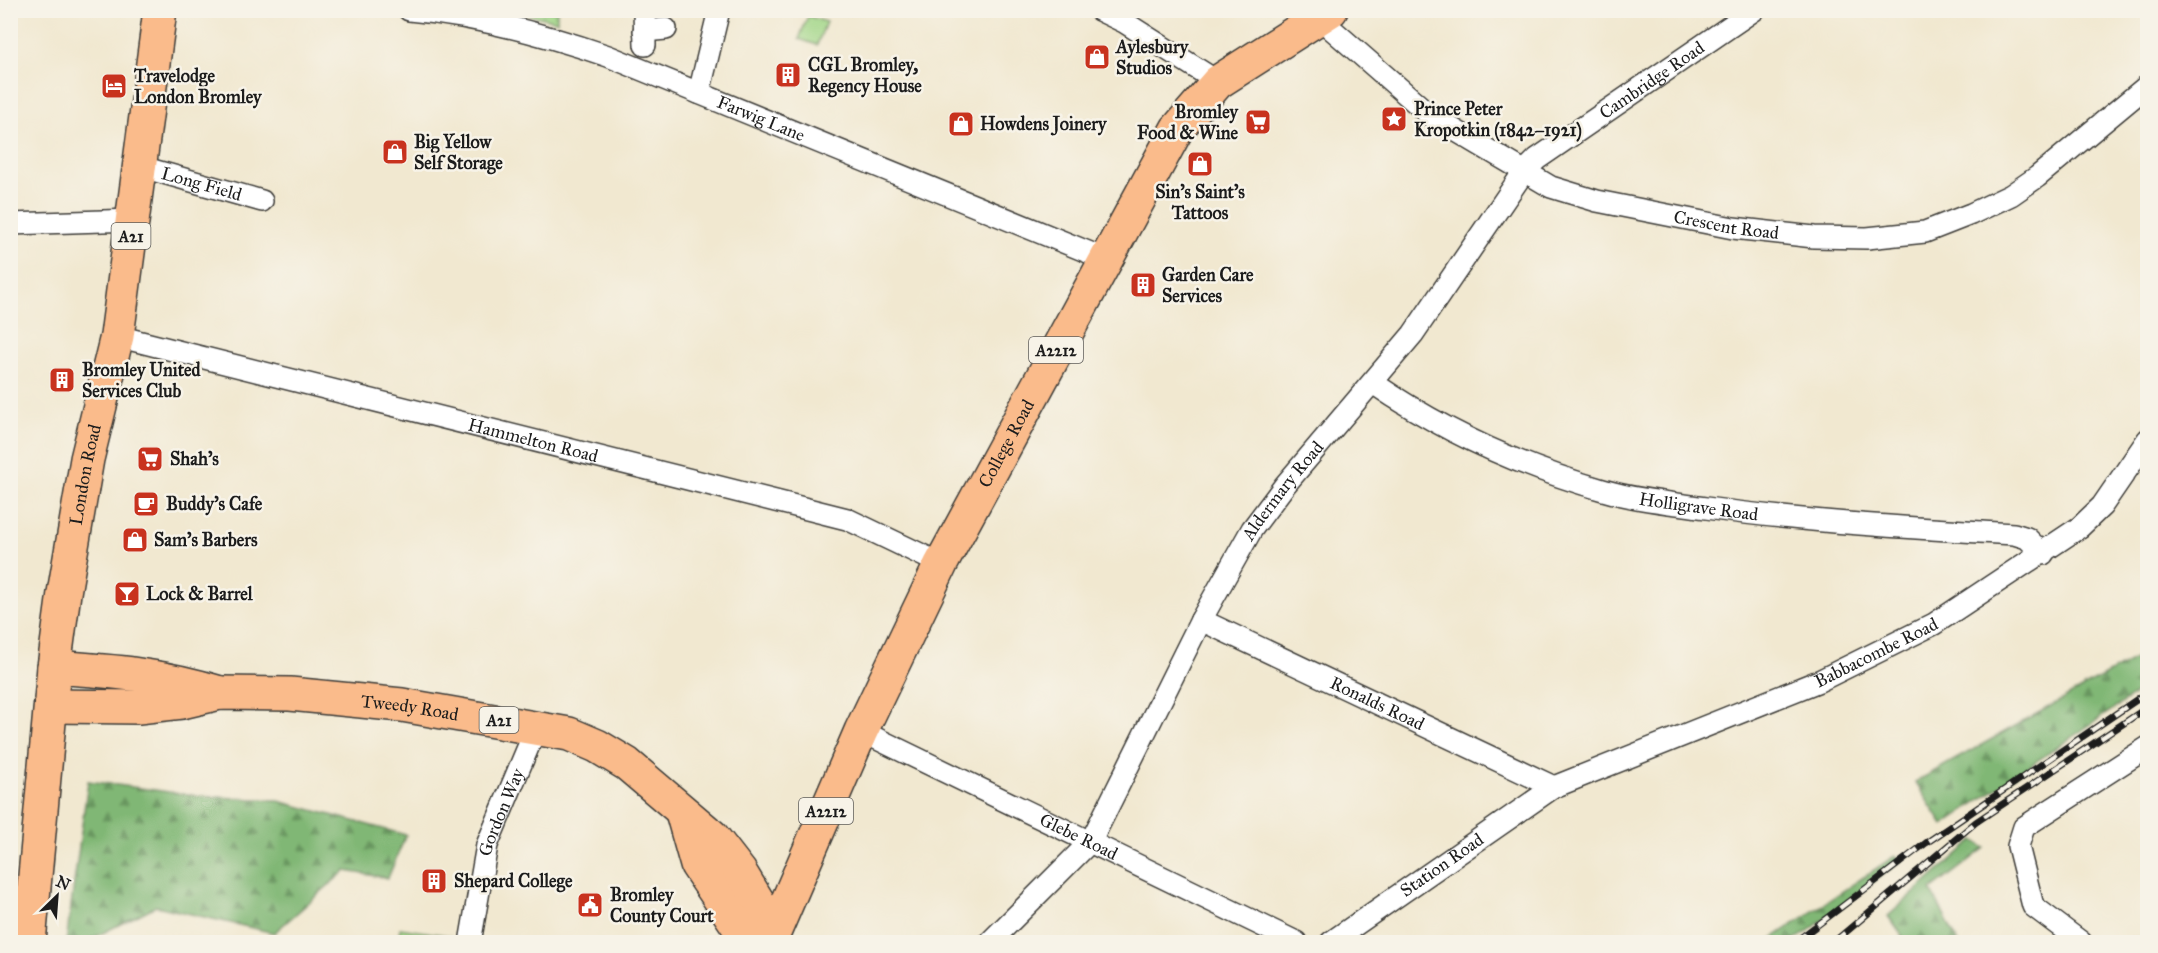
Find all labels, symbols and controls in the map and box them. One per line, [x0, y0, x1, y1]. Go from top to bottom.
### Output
place label: Aylesbury Studios [1115, 36, 1190, 79]
street label: Cambridge Road [1595, 36, 1709, 124]
shop icon: Aylesbury Studios [1082, 42, 1112, 72]
place label: CGL Bromley, Regency House [808, 54, 922, 98]
building icon: CGL Bromley, Regency House [773, 60, 803, 90]
place label: Travelodge London Bromley [133, 65, 263, 109]
hotel icon: Travelodge London Bromley [99, 71, 129, 101]
street label: Farwig Lane [714, 91, 808, 146]
place label: Prince Peter Kropotkin (1842–1921) [1414, 98, 1582, 142]
place label: Bromley Food & Wine [1137, 101, 1240, 144]
place icon: Prince Peter Kropotkin (1842–1921) [1379, 104, 1409, 134]
supermarket icon: Bromley Food & Wine [1243, 107, 1273, 137]
shop icon: Howdens Joinery [946, 109, 976, 139]
place label: Howdens Joinery [980, 113, 1108, 136]
place label: Big Yellow Self Storage [414, 131, 503, 175]
shop icon: Big Yellow Self Storage [380, 137, 410, 167]
shop icon: Sin's Saint's Tattoos [1185, 149, 1215, 179]
street label: Long Field [159, 162, 244, 206]
place label: Sin's Saint's Tattoos [1155, 181, 1245, 224]
street label: Crescent Road [1672, 205, 1780, 244]
road number: A21 [112, 223, 150, 249]
place label: Garden Care Services [1162, 264, 1254, 307]
building icon: Garden Care Services [1128, 270, 1158, 300]
road number: A2212 [1029, 337, 1083, 363]
place label: Bromley United Services Club [82, 359, 202, 402]
building icon: Bromley United Services Club [47, 365, 77, 395]
street label: College Road [974, 396, 1039, 491]
street label: Hammelton Road [466, 413, 600, 467]
street label: London Road [65, 422, 106, 527]
street label: Aldermary Road [1236, 437, 1328, 545]
supermarket icon: Shah's [135, 444, 165, 474]
place label: Shah's [170, 448, 219, 470]
street label: Holligrave Road [1637, 488, 1759, 525]
cafe icon: Buddy's Cafe [131, 489, 161, 519]
place label: Buddy's Cafe [166, 493, 263, 516]
shop icon: Sam's Barbers [120, 525, 150, 555]
place label: Sam's Barbers [154, 529, 258, 551]
bar icon: Lock & Barrel [112, 579, 142, 609]
place label: Lock & Barrel [146, 583, 254, 605]
street label: Babbacombe Road [1811, 613, 1942, 692]
street label: Ronalds Road [1327, 672, 1428, 735]
street label: Tweedy Road [360, 690, 460, 726]
road number: A21 [480, 707, 518, 733]
street label: Gordon Way [474, 765, 529, 858]
road number: A2212 [799, 798, 853, 824]
street label: Glebe Road [1036, 808, 1121, 865]
street label: Station Road [1396, 828, 1488, 902]
north arrow [27, 866, 87, 926]
building icon: Shepard College [419, 866, 449, 896]
place label: Shepard College [454, 870, 573, 893]
text: N [53, 871, 74, 895]
place label: Bromley County Court [610, 884, 714, 928]
public building icon: Bromley County Court [575, 890, 605, 920]

